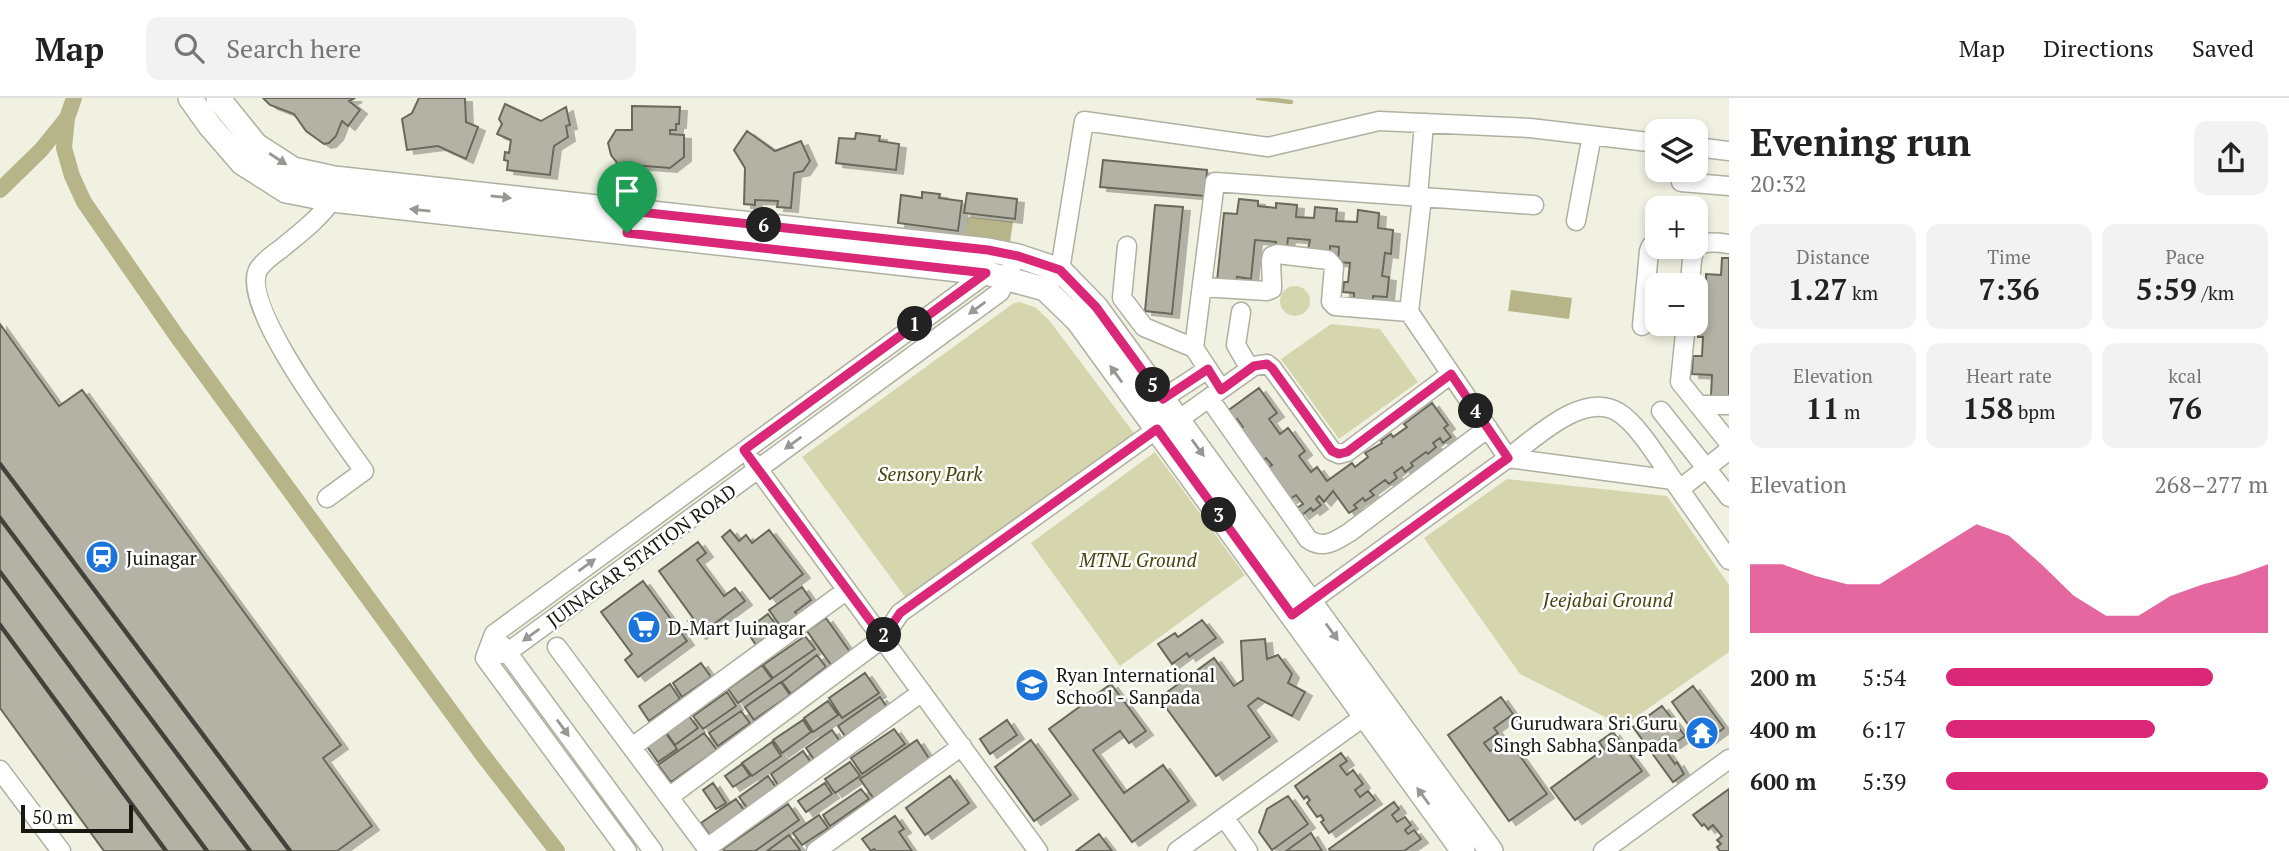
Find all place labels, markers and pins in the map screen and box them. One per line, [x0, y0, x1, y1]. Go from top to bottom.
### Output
pin [597, 161, 657, 233]
pin: 6 [746, 208, 782, 242]
pin: 1 [898, 306, 932, 342]
pin: 5 [1136, 368, 1170, 402]
pin: 4 [1458, 394, 1494, 428]
pin: 3 [1202, 498, 1236, 532]
station icon: Juinagar [83, 538, 121, 576]
place label: Juinagar [126, 545, 198, 570]
supermarket icon: D-Mart Juinagar [625, 608, 663, 646]
place label: D-Mart Juinagar [668, 615, 806, 640]
pin: 2 [866, 618, 902, 652]
place label: Ryan International School - Sanpada [1056, 662, 1215, 709]
school or university icon: Ryan International School - Sanpada [1013, 666, 1051, 704]
place label: Gurudwara Sri Guru Singh Sabha, Sanpada [1493, 710, 1678, 757]
temple icon: Gurudwara Sri Guru Singh Sabha, Sanpada [1683, 714, 1721, 752]

